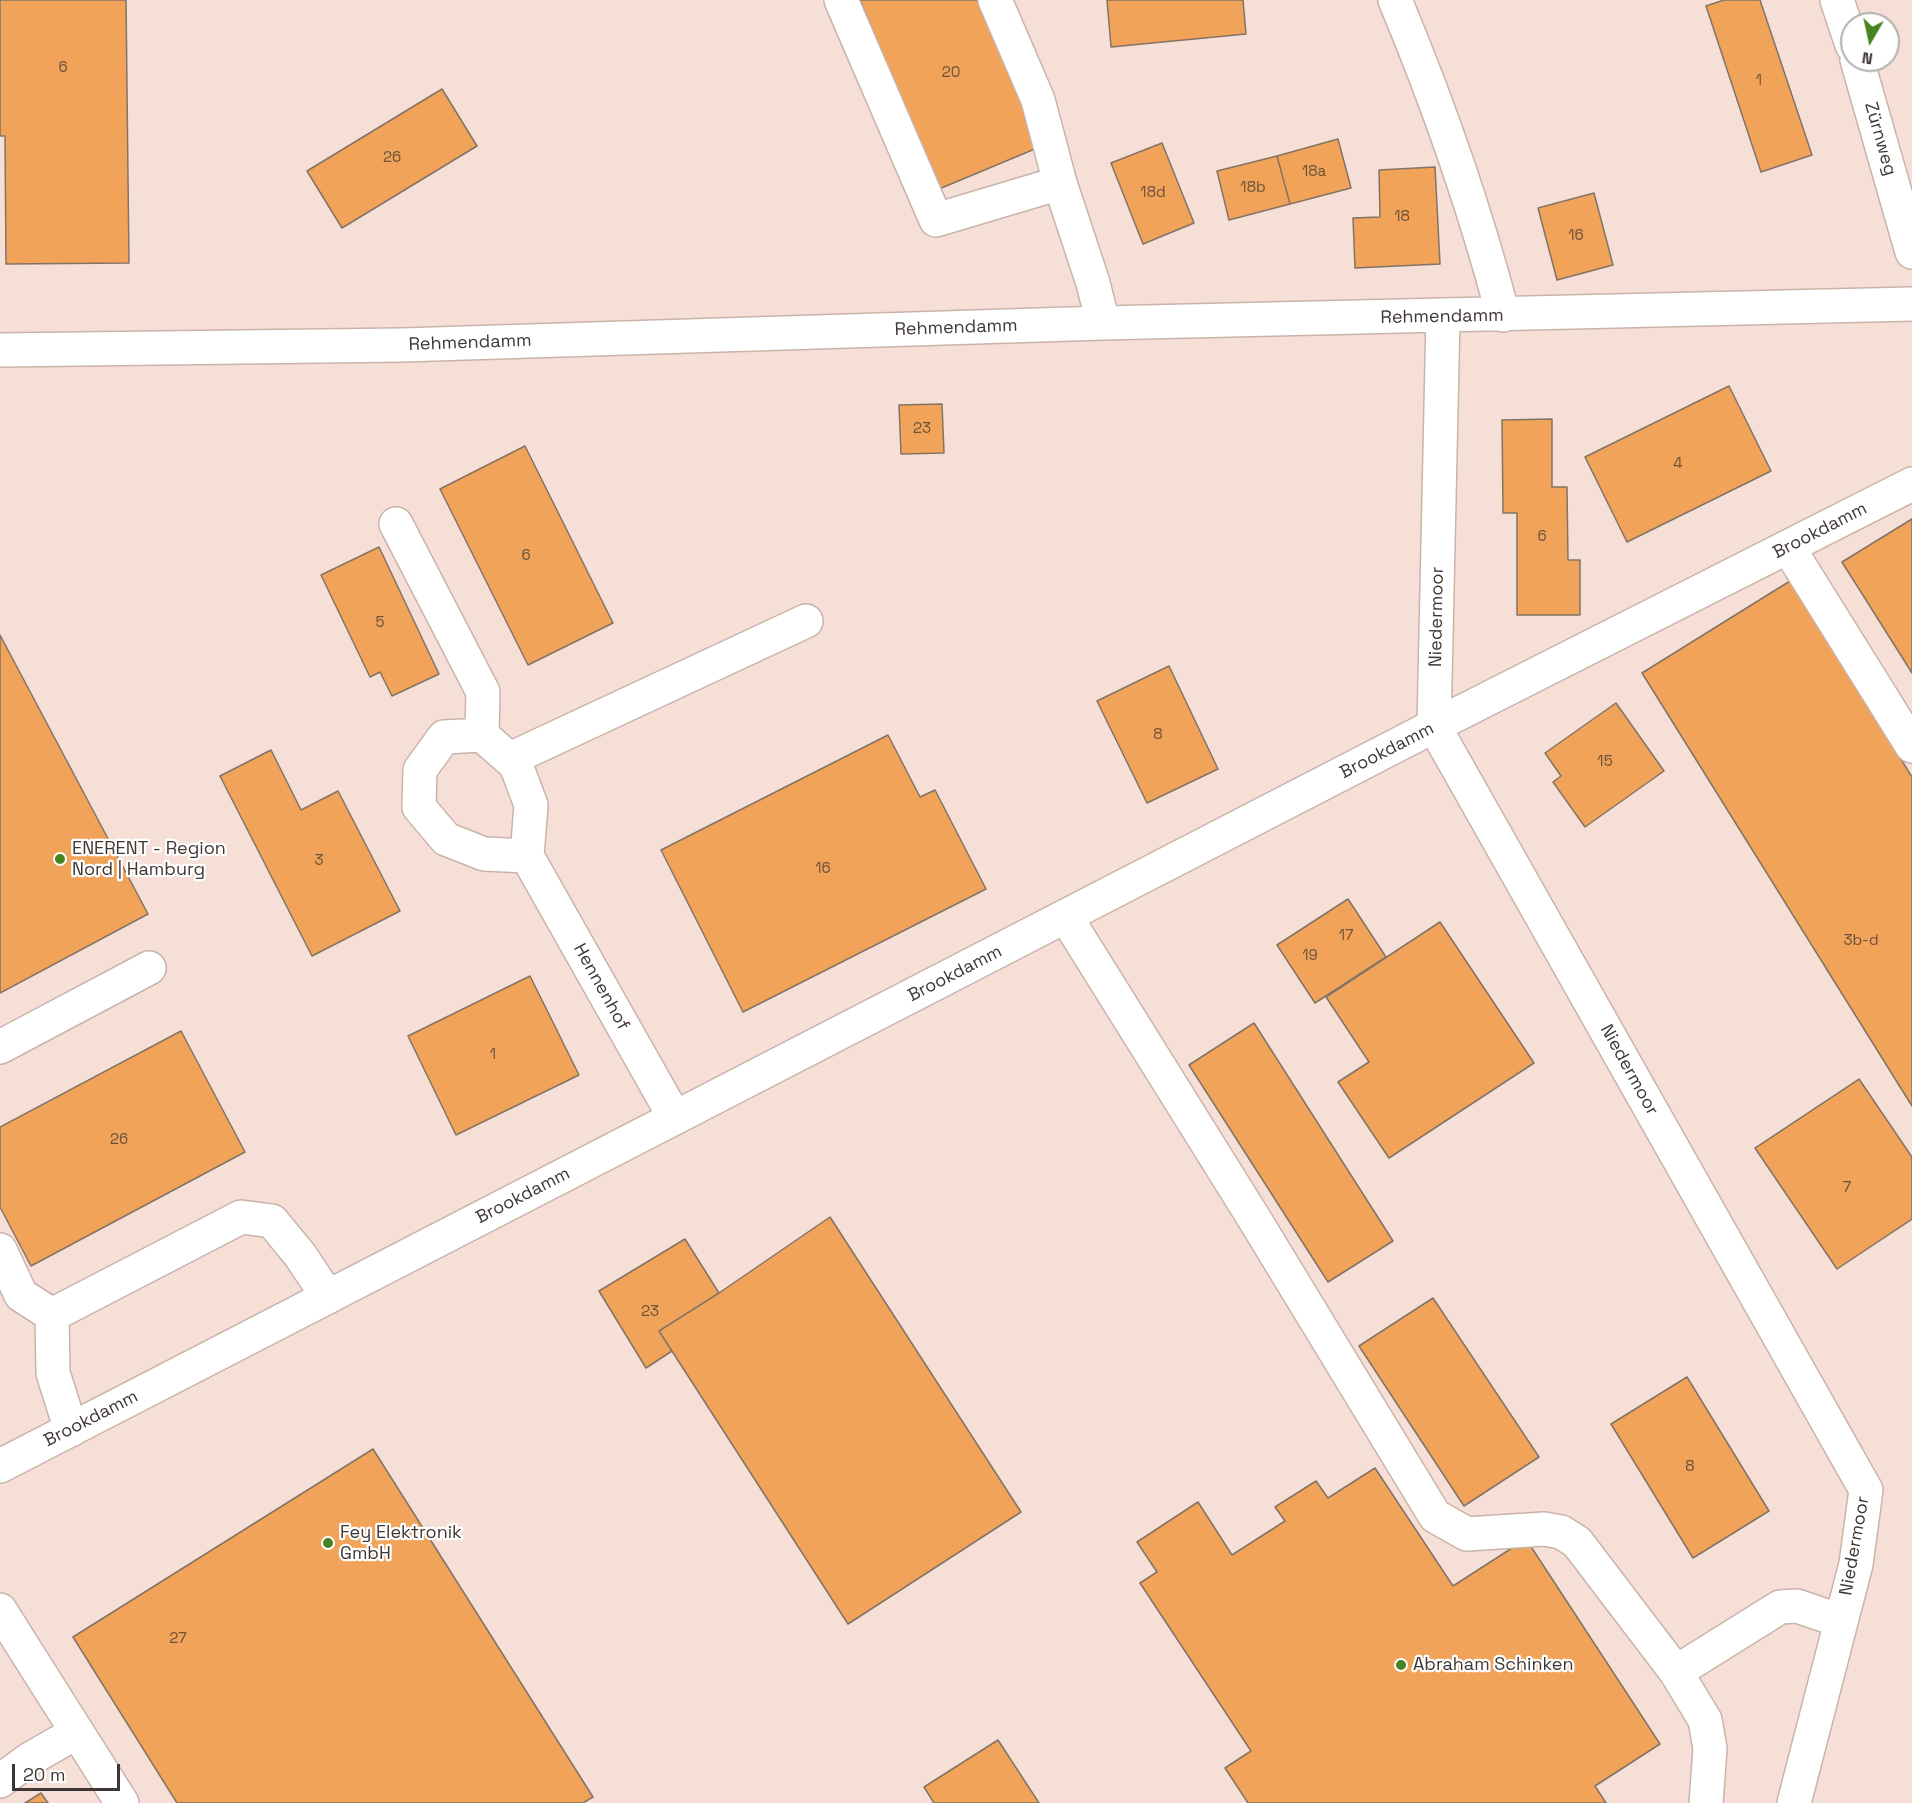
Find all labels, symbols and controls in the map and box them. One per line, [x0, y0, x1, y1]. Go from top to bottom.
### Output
north arrow [1840, 12, 1900, 72]
text: N [1860, 47, 1874, 70]
house number: 6 [58, 59, 68, 77]
house number: 20 [942, 64, 960, 82]
house number: 1 [1756, 72, 1762, 90]
street label: Zürnweg [1859, 100, 1901, 178]
house number: 26 [383, 149, 401, 167]
house number: 18a [1302, 163, 1326, 181]
house number: 18b [1240, 179, 1266, 197]
house number: 18d [1140, 184, 1166, 202]
house number: 18 [1394, 208, 1410, 226]
house number: 16 [1568, 227, 1584, 245]
street label: Rehmendamm [1380, 305, 1504, 329]
street label: Rehmendamm [894, 315, 1018, 341]
street label: Rehmendamm [408, 330, 532, 356]
house number: 23 [913, 420, 931, 438]
house number: 4 [1673, 455, 1683, 473]
street label: Brookdamm [1769, 498, 1871, 564]
house number: 6 [1537, 528, 1547, 546]
house number: 6 [521, 547, 531, 565]
street label: Niedermoor [1425, 567, 1449, 667]
house number: 5 [376, 614, 384, 632]
street label: Brookdamm [1336, 718, 1438, 784]
house number: 8 [1153, 726, 1163, 744]
house number: 15 [1597, 753, 1613, 771]
place label: ENERENT - Region Nord | Hamburg [72, 838, 226, 880]
marker: ENERENT - Region Nord | Hamburg [53, 852, 67, 866]
house number: 3 [314, 852, 324, 870]
house number: 16 [815, 860, 831, 878]
house number: 17 [1339, 927, 1353, 945]
house number: 3b-d [1843, 932, 1879, 950]
street label: Hennenhof [568, 940, 634, 1034]
street label: Brookdamm [904, 941, 1006, 1007]
house number: 19 [1302, 947, 1318, 965]
street label: Niedermoor [1595, 1021, 1663, 1119]
house number: 1 [490, 1046, 496, 1064]
house number: 26 [110, 1131, 128, 1149]
street label: Brookdamm [472, 1163, 574, 1229]
house number: 7 [1843, 1179, 1851, 1197]
house number: 23 [641, 1303, 659, 1321]
street label: Brookdamm [40, 1386, 142, 1452]
house number: 8 [1685, 1458, 1695, 1476]
street label: Niedermoor [1836, 1495, 1874, 1597]
place label: Fey Elektronik GmbH [340, 1522, 462, 1564]
marker: Fey Elektronik GmbH [321, 1536, 335, 1550]
house number: 27 [169, 1630, 187, 1648]
place label: Abraham Schinken [1413, 1654, 1573, 1676]
marker: Abraham Schinken [1394, 1658, 1408, 1672]
scale bar [15, 1752, 123, 1790]
text: 20 m [23, 1763, 66, 1786]

